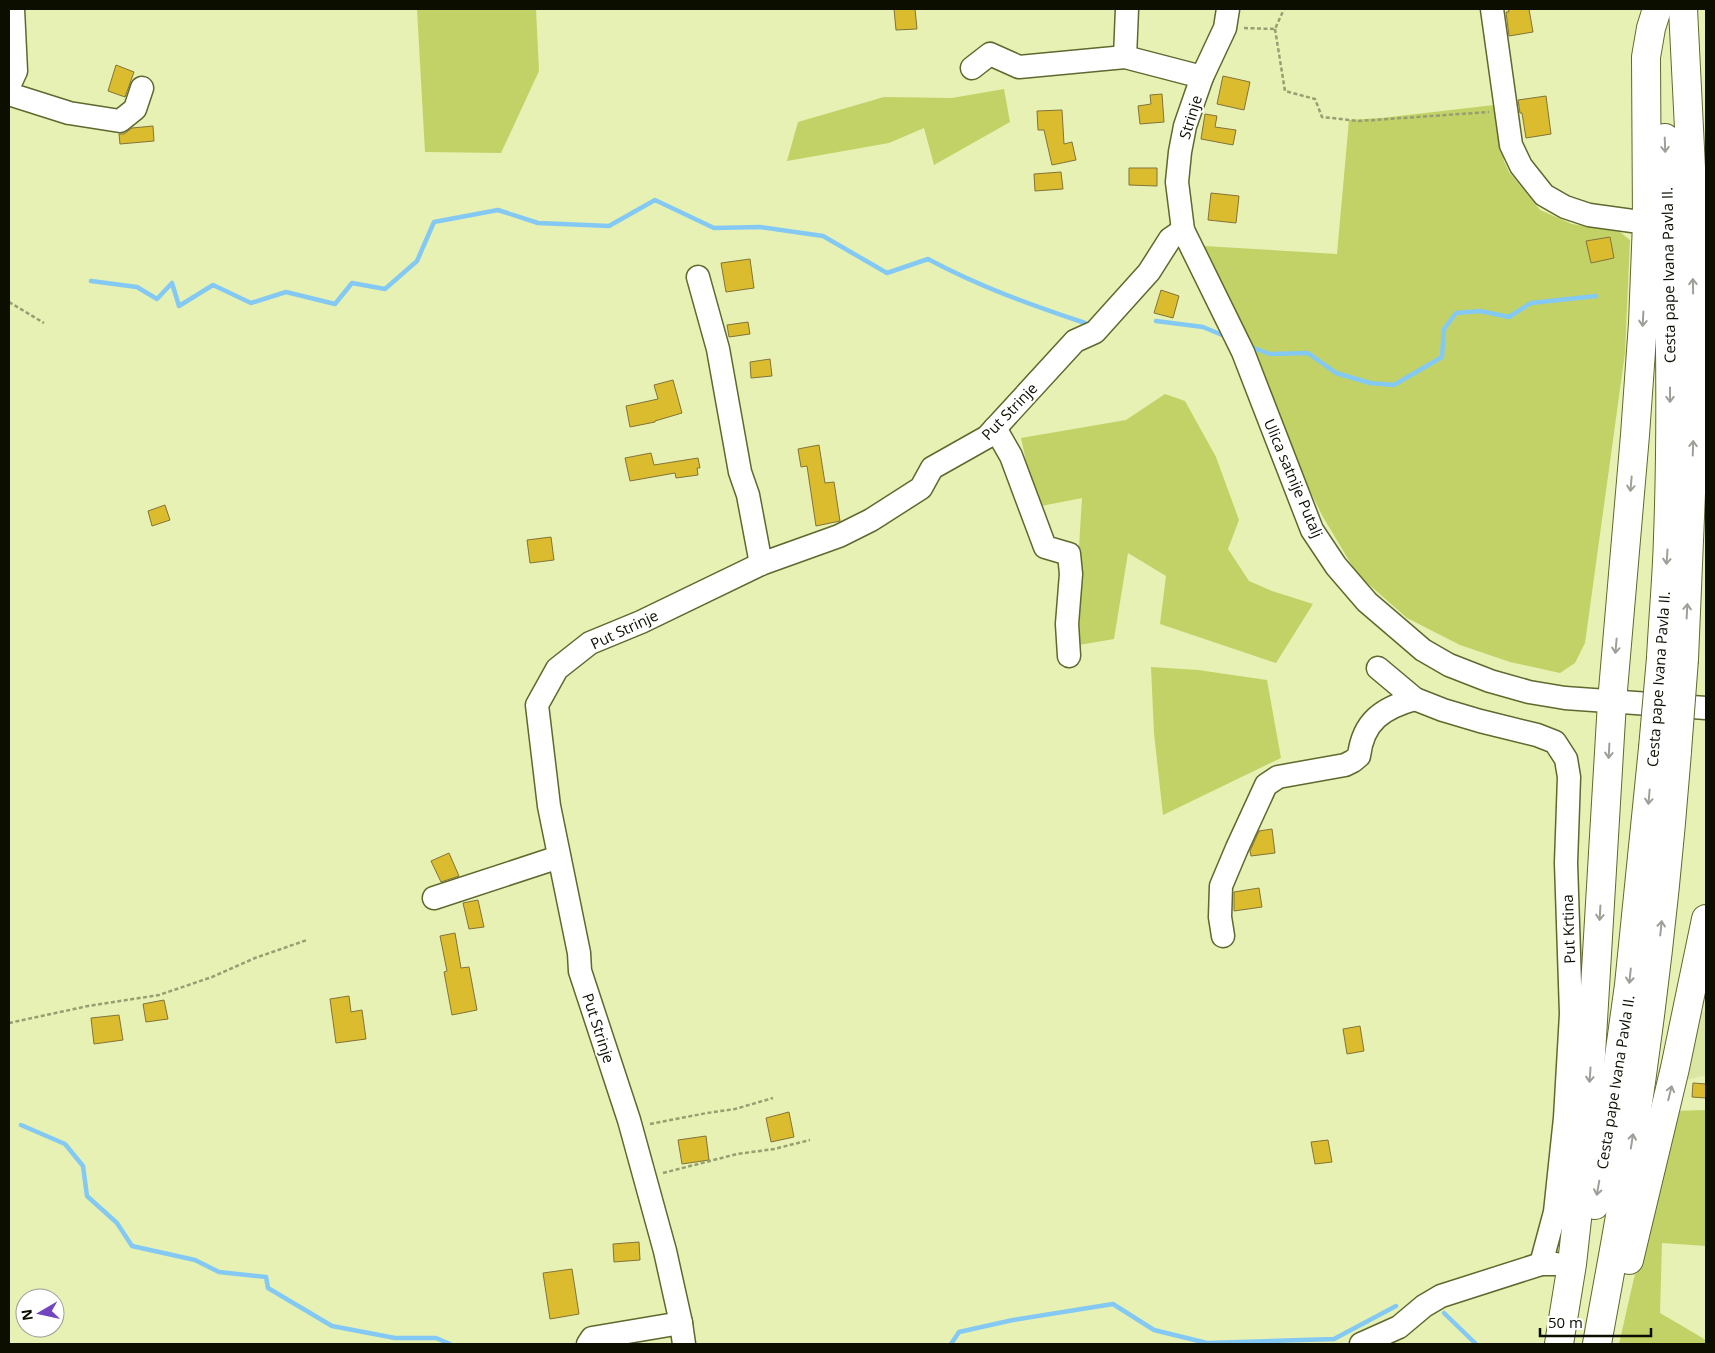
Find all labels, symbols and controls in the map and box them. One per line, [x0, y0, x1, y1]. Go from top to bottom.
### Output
street label: Strinje [1174, 93, 1206, 141]
one-way arrow [1660, 136, 1670, 153]
street label: Cesta pape Ivana Pavla II. [1656, 187, 1680, 363]
one-way arrow [1688, 278, 1698, 294]
one-way arrow [1638, 310, 1647, 326]
street label: Put Strinje [977, 378, 1041, 444]
one-way arrow [1665, 386, 1675, 402]
street label: Ulica satnije Putalj [1260, 415, 1328, 541]
one-way arrow [1689, 441, 1698, 457]
one-way arrow [1626, 475, 1635, 491]
one-way arrow [1662, 549, 1672, 565]
street label: Cesta pape Ivana Pavla II. [1642, 590, 1674, 768]
one-way arrow [1682, 603, 1691, 619]
street label: Put Strinje [587, 605, 661, 653]
one-way arrow [1612, 637, 1621, 653]
one-way arrow [1604, 742, 1613, 758]
one-way arrow [1644, 788, 1654, 804]
street label: Put Krtina [1557, 894, 1579, 964]
one-way arrow [1595, 905, 1604, 921]
one-way arrow [1656, 920, 1666, 936]
one-way arrow [1625, 967, 1635, 983]
street label: Put Strinje [578, 990, 620, 1066]
street label: Cesta pape Ivana Pavla II. [1591, 993, 1639, 1171]
one-way arrow [1585, 1067, 1594, 1083]
one-way arrow [1665, 1085, 1675, 1101]
one-way arrow [1628, 1133, 1638, 1149]
one-way arrow [1593, 1180, 1603, 1196]
north arrow [15, 1288, 65, 1338]
scale bar [1540, 1306, 1651, 1338]
text: N [16, 1308, 37, 1322]
text: 50 m [1548, 1312, 1583, 1332]

